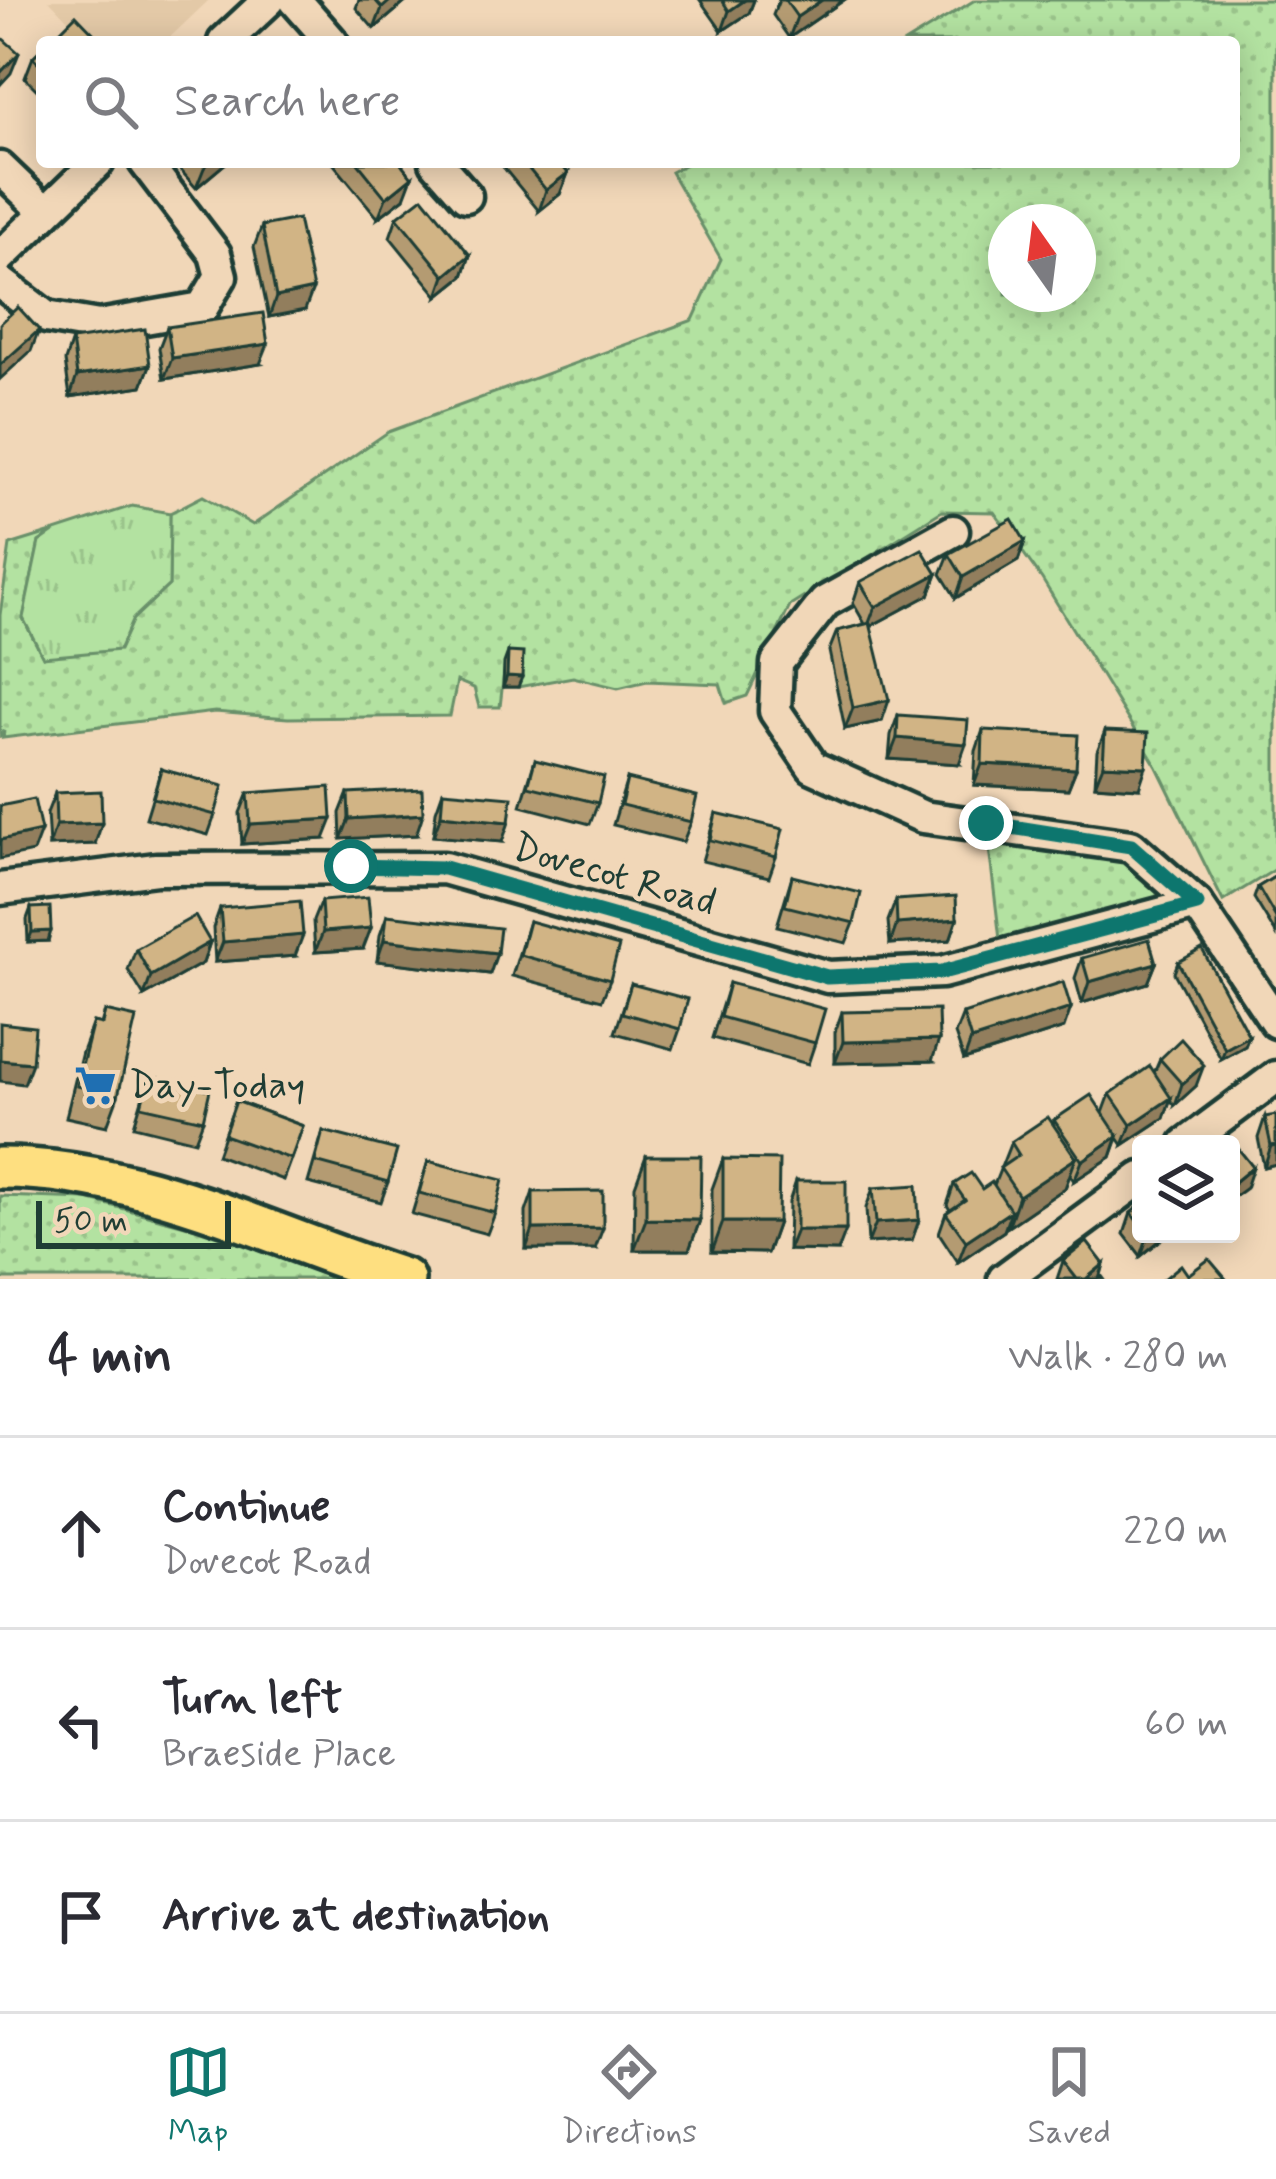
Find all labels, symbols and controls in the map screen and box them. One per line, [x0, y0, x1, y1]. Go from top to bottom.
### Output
search box [36, 36, 1240, 168]
icon: search [78, 69, 144, 135]
text: Search here [174, 73, 401, 132]
north arrow [988, 204, 1096, 312]
route end [959, 796, 1013, 850]
street label: Dovecot Road [506, 823, 722, 929]
route start [324, 839, 378, 893]
place label: Day-Today [129, 1061, 305, 1112]
supermarket icon: Day-Today [72, 1063, 118, 1109]
map controls [1132, 1135, 1240, 1243]
button: layers [1132, 1135, 1240, 1243]
scale bar [36, 1195, 231, 1248]
text: 50 m [54, 1200, 128, 1244]
text: 4 min [48, 1324, 172, 1390]
text: Walk · 280 m [1008, 1332, 1228, 1383]
text: Continue [162, 1478, 330, 1537]
icon: ahead [48, 1500, 114, 1566]
text: 220 m [1123, 1507, 1228, 1558]
text: Dovecot Road [162, 1537, 371, 1588]
text: Turn left [162, 1670, 342, 1729]
icon: left [48, 1692, 114, 1758]
text: 60 m [1144, 1699, 1228, 1750]
text: Braeside Place [162, 1729, 396, 1780]
icon: arrive [48, 1884, 114, 1950]
text: Arrive at destination [162, 1887, 550, 1946]
tab: Map [165, 2039, 231, 2155]
tab: Directions [561, 2039, 697, 2155]
tab: Saved [1027, 2039, 1111, 2155]

